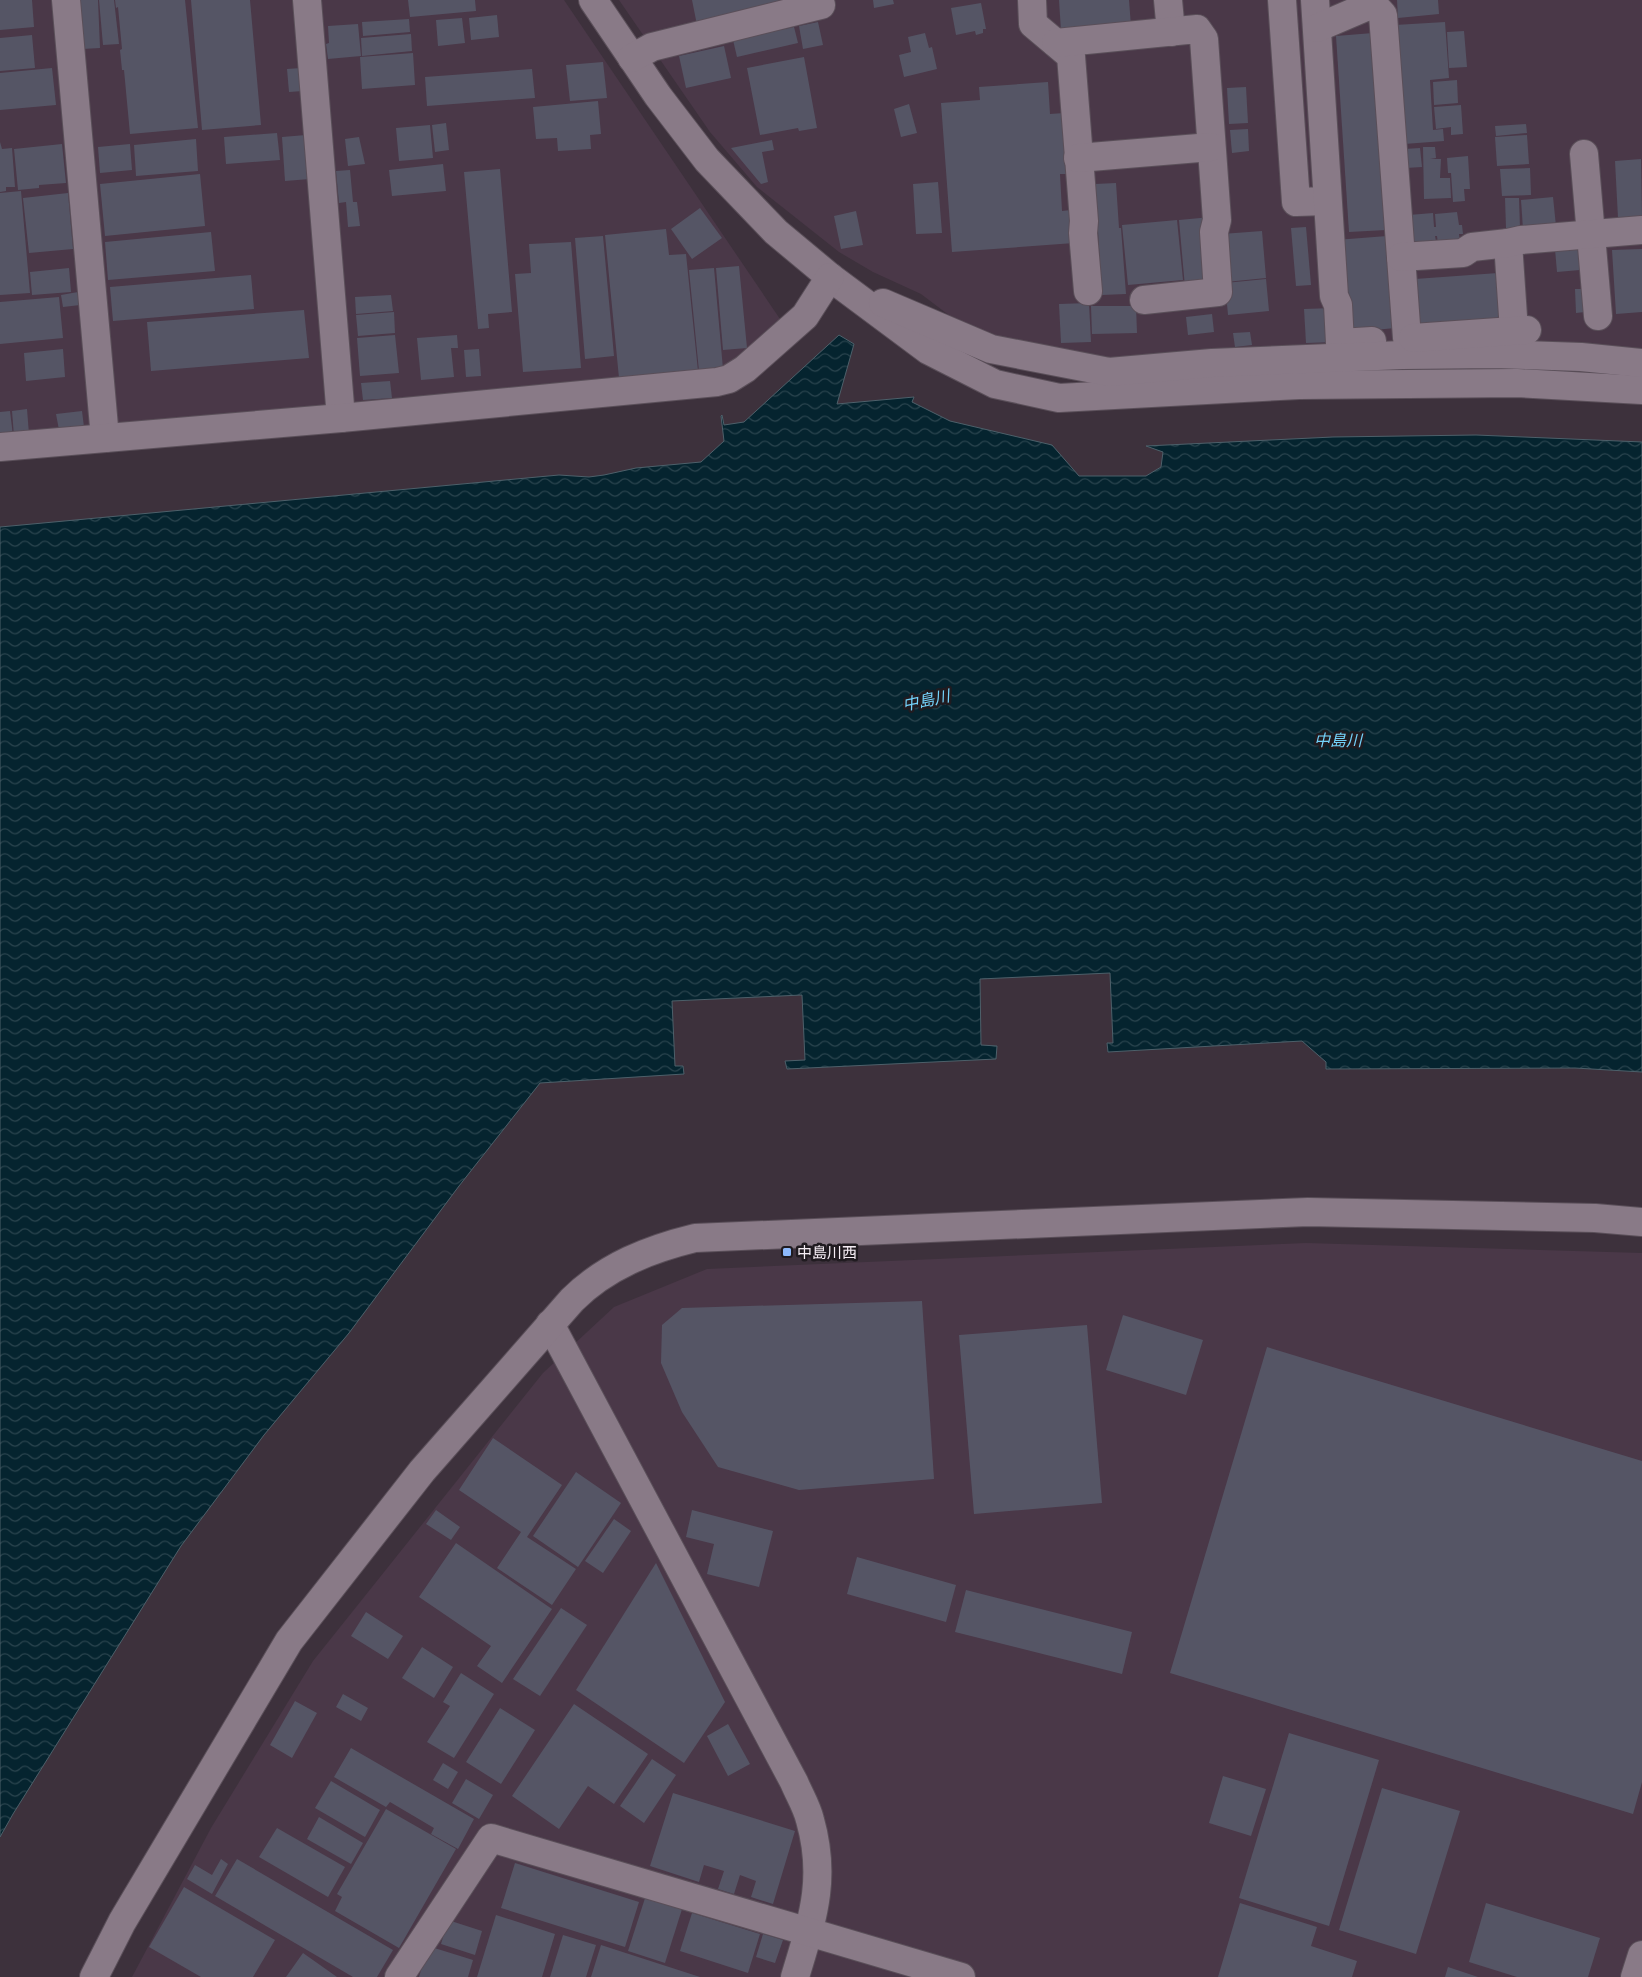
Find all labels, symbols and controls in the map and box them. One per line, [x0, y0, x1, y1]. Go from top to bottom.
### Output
water label: 中島川 [900, 685, 954, 715]
water label: 中島川 [1314, 730, 1364, 750]
place label: 中島川西 [797, 1243, 857, 1262]
marker: 中島川西 [781, 1246, 793, 1258]

